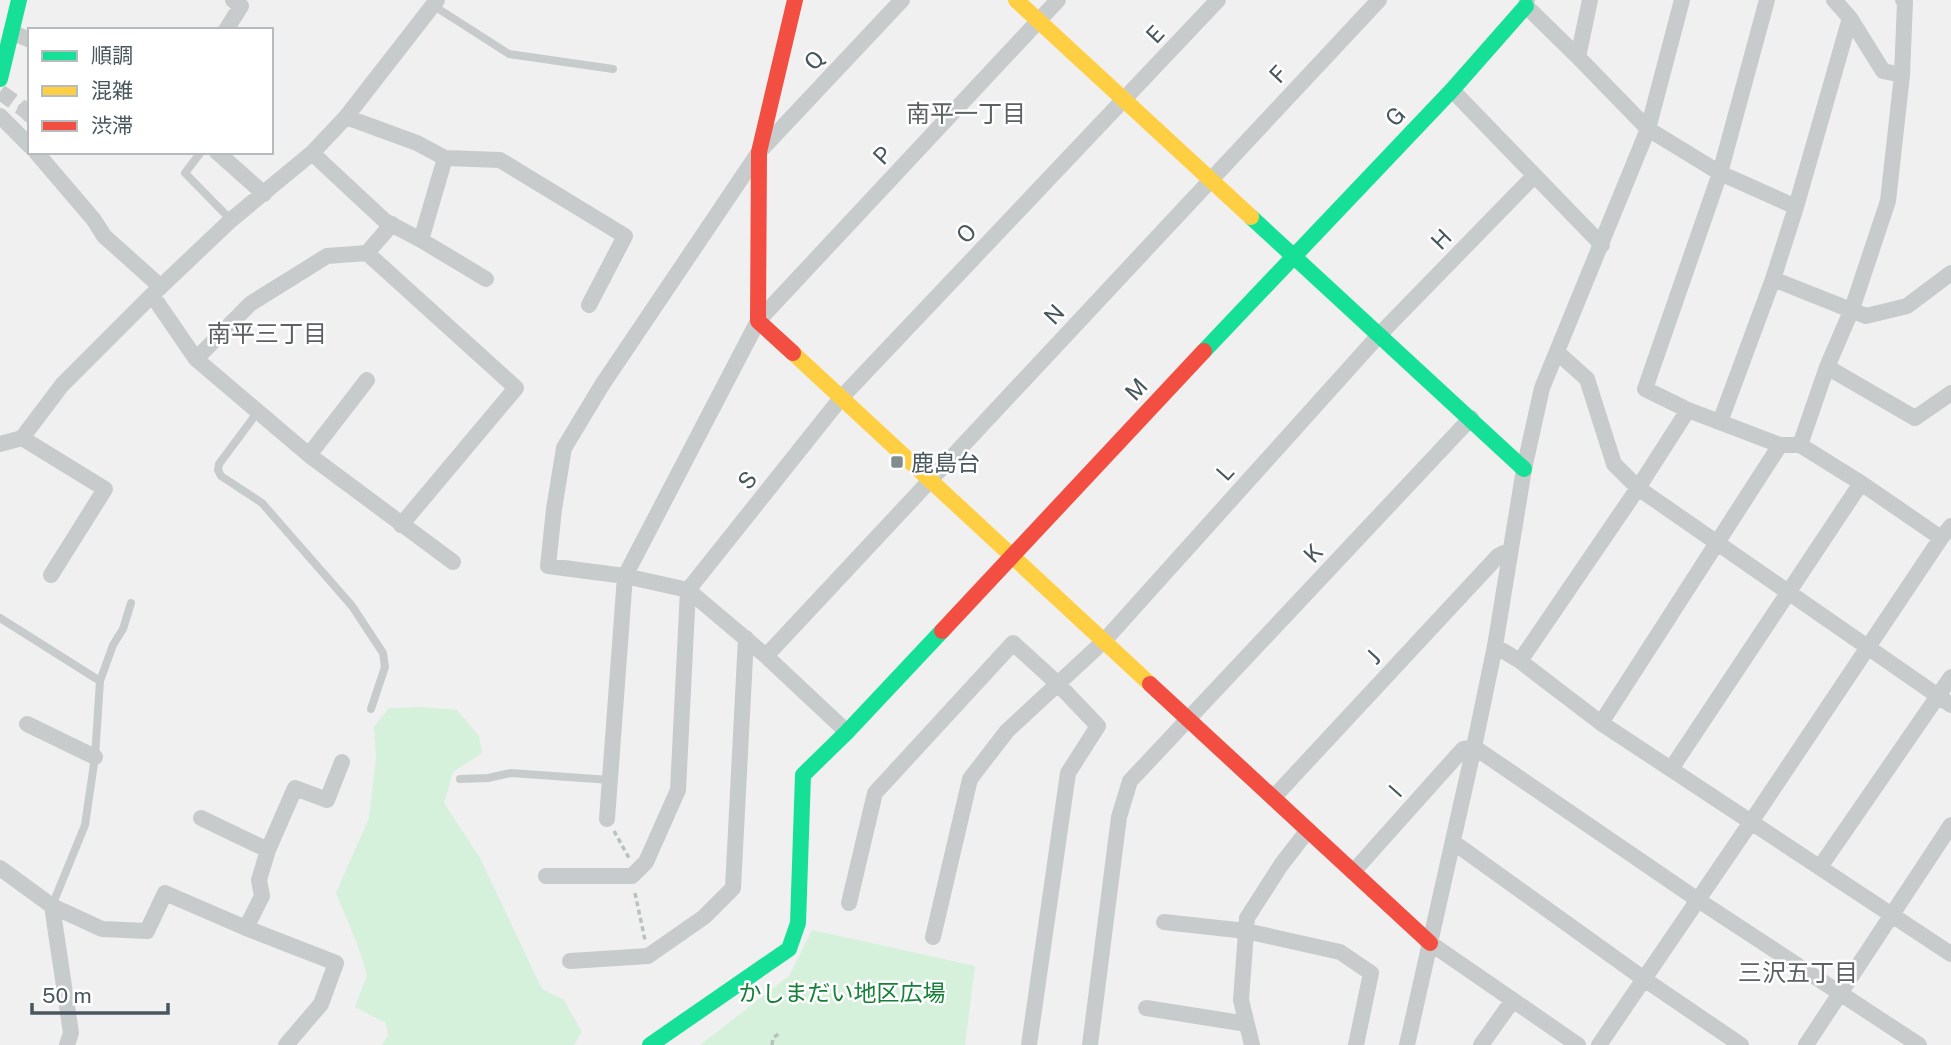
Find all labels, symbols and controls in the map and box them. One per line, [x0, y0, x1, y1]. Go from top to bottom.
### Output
street label: E [1140, 20, 1170, 48]
legend [28, 28, 273, 154]
text: 順調 [91, 43, 133, 68]
street label: Q [798, 45, 830, 75]
street label: F [1263, 60, 1293, 88]
text: 混雑 [91, 78, 133, 103]
district label: 南平一丁目 [906, 99, 1026, 127]
street label: G [1379, 101, 1411, 131]
text: 渋滞 [91, 113, 133, 138]
street label: P [867, 140, 897, 170]
street label: O [950, 218, 982, 248]
street label: H [1425, 223, 1457, 255]
street label: N [1038, 298, 1070, 330]
district label: 南平三丁目 [207, 319, 327, 347]
street label: M [1119, 372, 1153, 406]
place label: 鹿島台 [911, 449, 980, 476]
marker: 鹿島台 [889, 454, 905, 470]
street label: L [1211, 458, 1239, 486]
street label: S [732, 466, 762, 494]
street label: K [1298, 538, 1328, 568]
street label: J [1360, 645, 1386, 669]
street label: I [1383, 780, 1407, 802]
district label: 三沢五丁目 [1738, 958, 1858, 986]
scale bar [32, 972, 168, 1016]
park label: かしまだい地区広場 [739, 979, 946, 1006]
text: 50 m [42, 983, 92, 1008]

